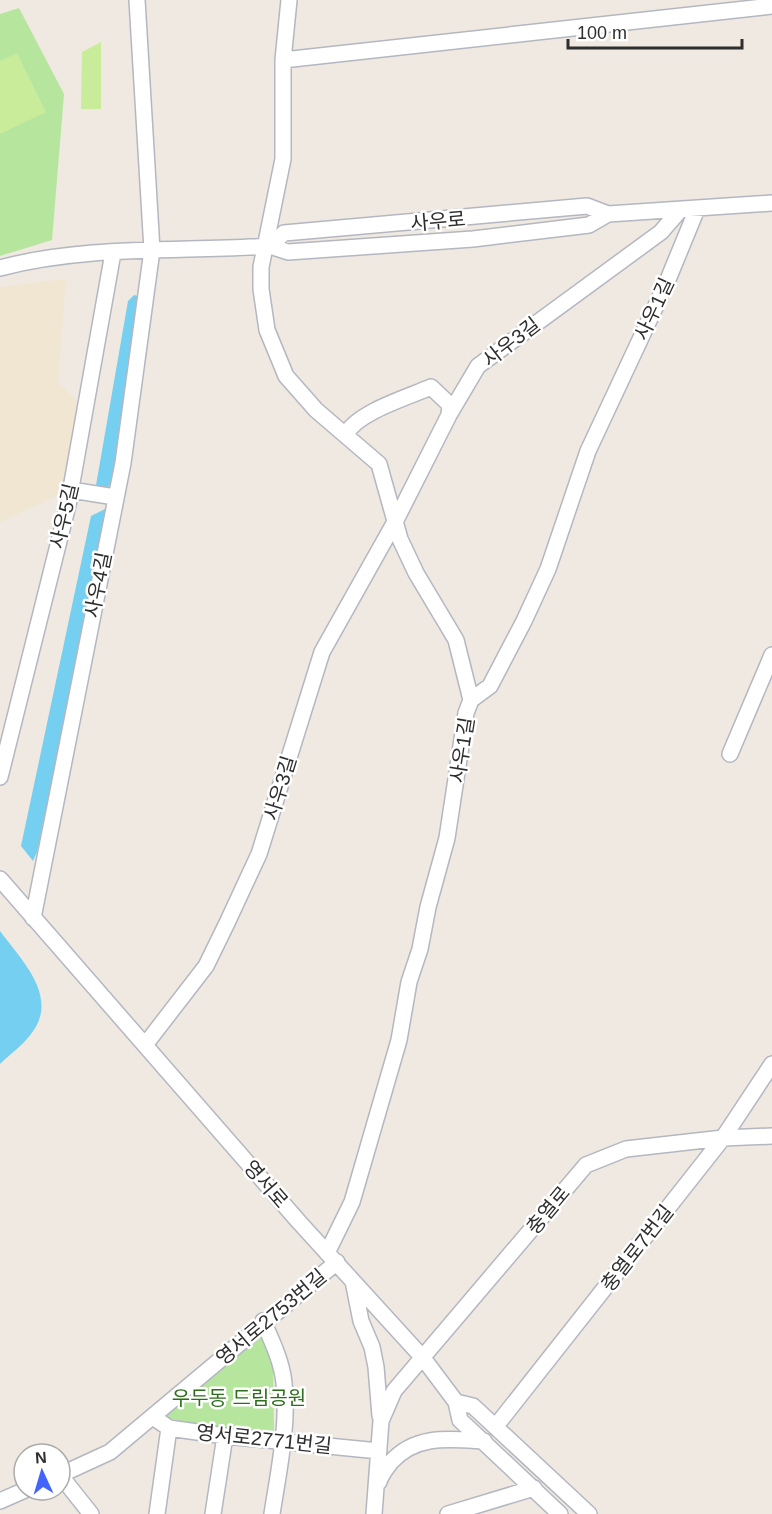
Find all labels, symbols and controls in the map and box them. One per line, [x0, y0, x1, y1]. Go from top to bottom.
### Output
scale bar [568, 12, 742, 50]
text: 100 m [577, 23, 627, 43]
street label: 사우로 [410, 208, 466, 234]
street label: 사우1길 [630, 274, 678, 344]
street label: 사우3길 [478, 313, 544, 371]
street label: 사우5길 [46, 481, 82, 551]
street label: 사우4길 [81, 550, 115, 620]
street label: 사우1길 [446, 716, 478, 784]
street label: 사우3길 [260, 753, 300, 823]
street label: 영서로 [240, 1156, 292, 1212]
street label: 충열로 [522, 1182, 574, 1238]
street label: 충열로7번길 [597, 1201, 677, 1295]
street label: 영서로2753번길 [212, 1265, 330, 1369]
park label: 우두동 드림공원 [172, 1387, 306, 1409]
street label: 영서로2771번길 [195, 1421, 333, 1457]
north arrow [12, 1442, 72, 1502]
text: N [35, 1449, 47, 1466]

